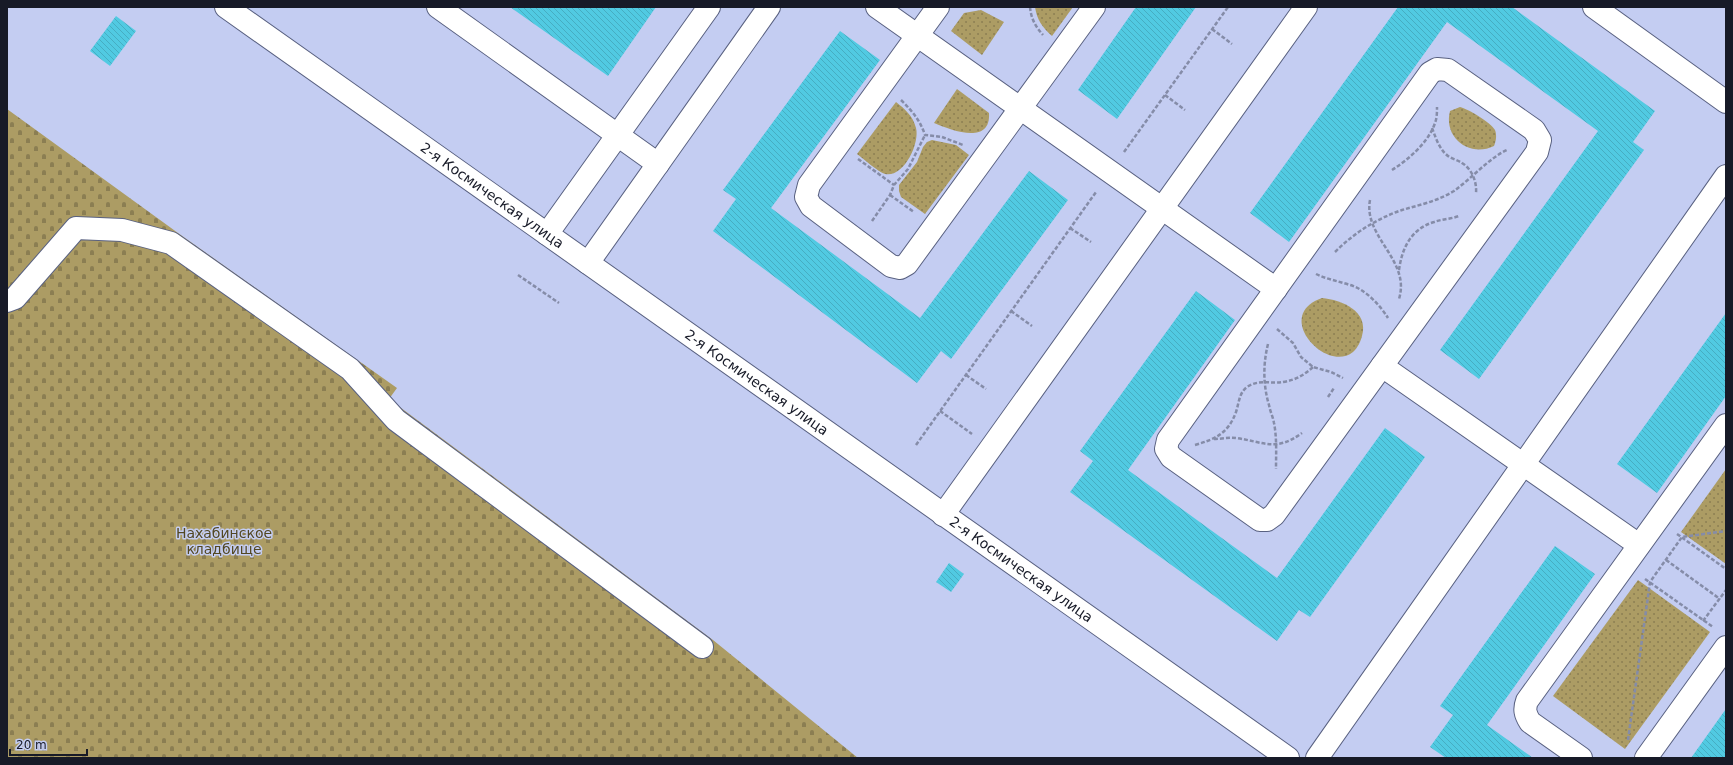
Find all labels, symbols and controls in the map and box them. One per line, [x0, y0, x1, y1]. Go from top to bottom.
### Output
street label: 2-я Космическая улица [417, 139, 567, 251]
street label: 2-я Космическая улица [682, 326, 831, 438]
street label: 2-я Космическая улица [946, 513, 1096, 625]
park label: Нахабинское кладбище [176, 525, 272, 557]
scale bar [10, 731, 87, 757]
text: 20 m [16, 738, 47, 752]

